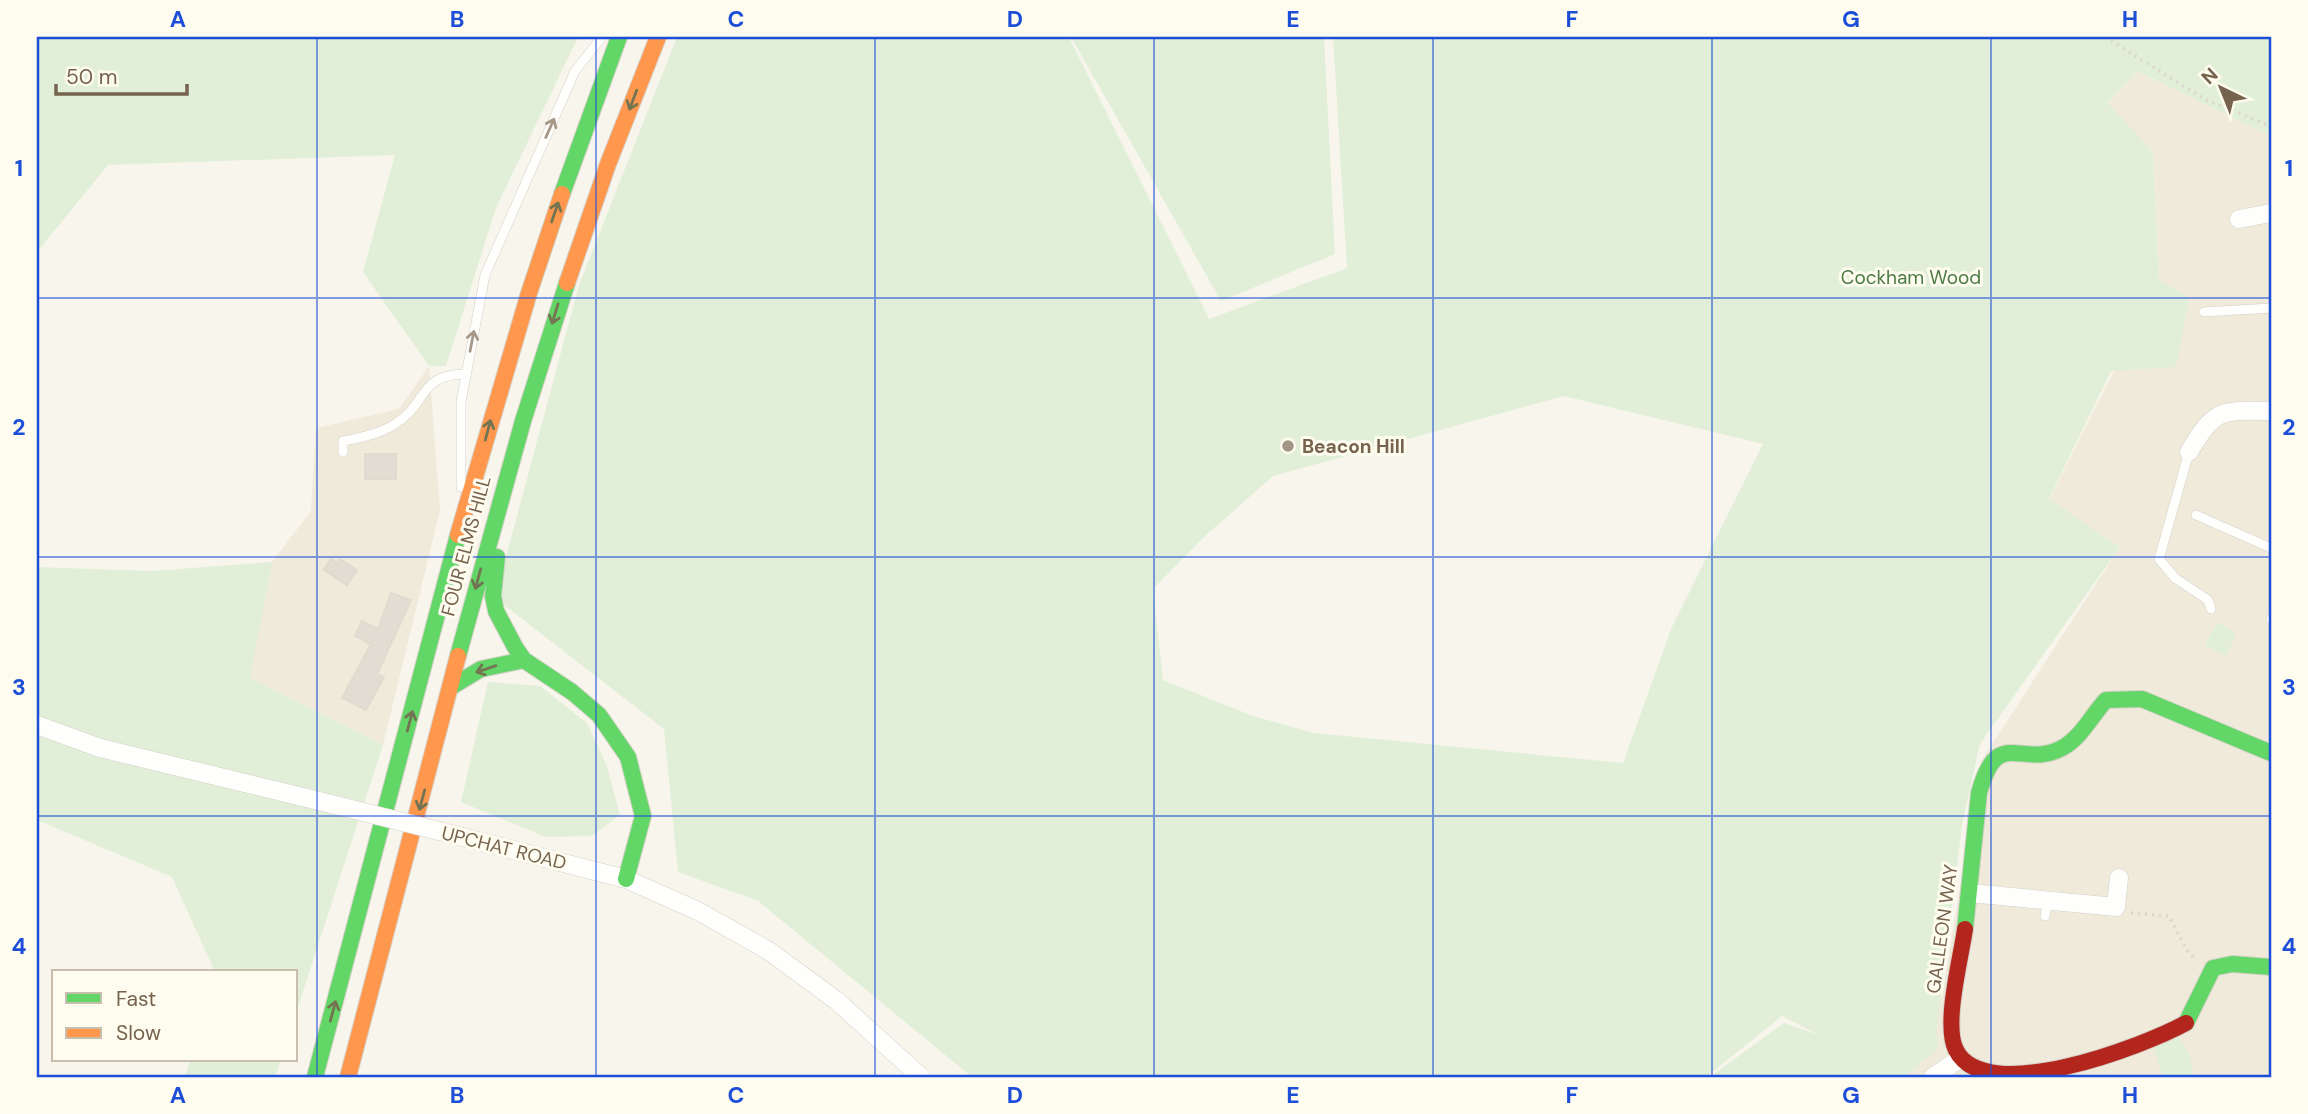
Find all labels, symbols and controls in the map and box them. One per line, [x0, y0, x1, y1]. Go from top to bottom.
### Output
text: A [170, 4, 186, 34]
text: B [450, 4, 464, 34]
text: C [728, 4, 744, 34]
text: D [1007, 4, 1023, 34]
text: E [1286, 4, 1300, 34]
text: F [1566, 4, 1579, 34]
text: G [1842, 4, 1860, 34]
text: H [2122, 4, 2138, 34]
scale bar [56, 52, 187, 96]
north arrow [2186, 52, 2256, 122]
text: N [2196, 62, 2223, 90]
text: 50 m [66, 63, 117, 91]
one-way arrow [625, 89, 638, 110]
one-way arrow [544, 118, 557, 139]
text: 1 [15, 153, 23, 183]
text: 1 [2285, 153, 2293, 183]
one-way arrow [550, 202, 562, 224]
park label: Cockham Wood [1841, 265, 1981, 290]
one-way arrow [548, 302, 560, 324]
one-way arrow [466, 330, 480, 353]
text: 2 [12, 412, 26, 442]
text: 2 [2282, 412, 2296, 442]
one-way arrow [482, 419, 495, 442]
place label: Beacon Hill [1302, 434, 1405, 459]
marker: Beacon Hill [1280, 438, 1296, 454]
street label: FOUR ELMS HILL [435, 473, 497, 619]
one-way arrow [471, 567, 484, 590]
one-way arrow [475, 664, 497, 676]
text: 3 [12, 672, 26, 702]
text: 3 [2282, 672, 2296, 702]
one-way arrow [404, 710, 417, 732]
one-way arrow [415, 788, 428, 811]
street label: UPCHAT ROAD [439, 820, 569, 876]
street label: GALLEON WAY [1921, 863, 1963, 995]
text: 4 [12, 931, 27, 961]
text: 4 [2282, 931, 2297, 961]
legend [52, 970, 298, 1062]
text: Fast [116, 985, 156, 1013]
one-way arrow [327, 1000, 340, 1023]
text: Slow [116, 1019, 161, 1047]
text: A [170, 1080, 186, 1110]
text: B [450, 1080, 464, 1110]
text: C [728, 1080, 744, 1110]
text: D [1007, 1080, 1023, 1110]
text: E [1286, 1080, 1300, 1110]
text: F [1566, 1080, 1579, 1110]
text: G [1842, 1080, 1860, 1110]
text: H [2122, 1080, 2138, 1110]

